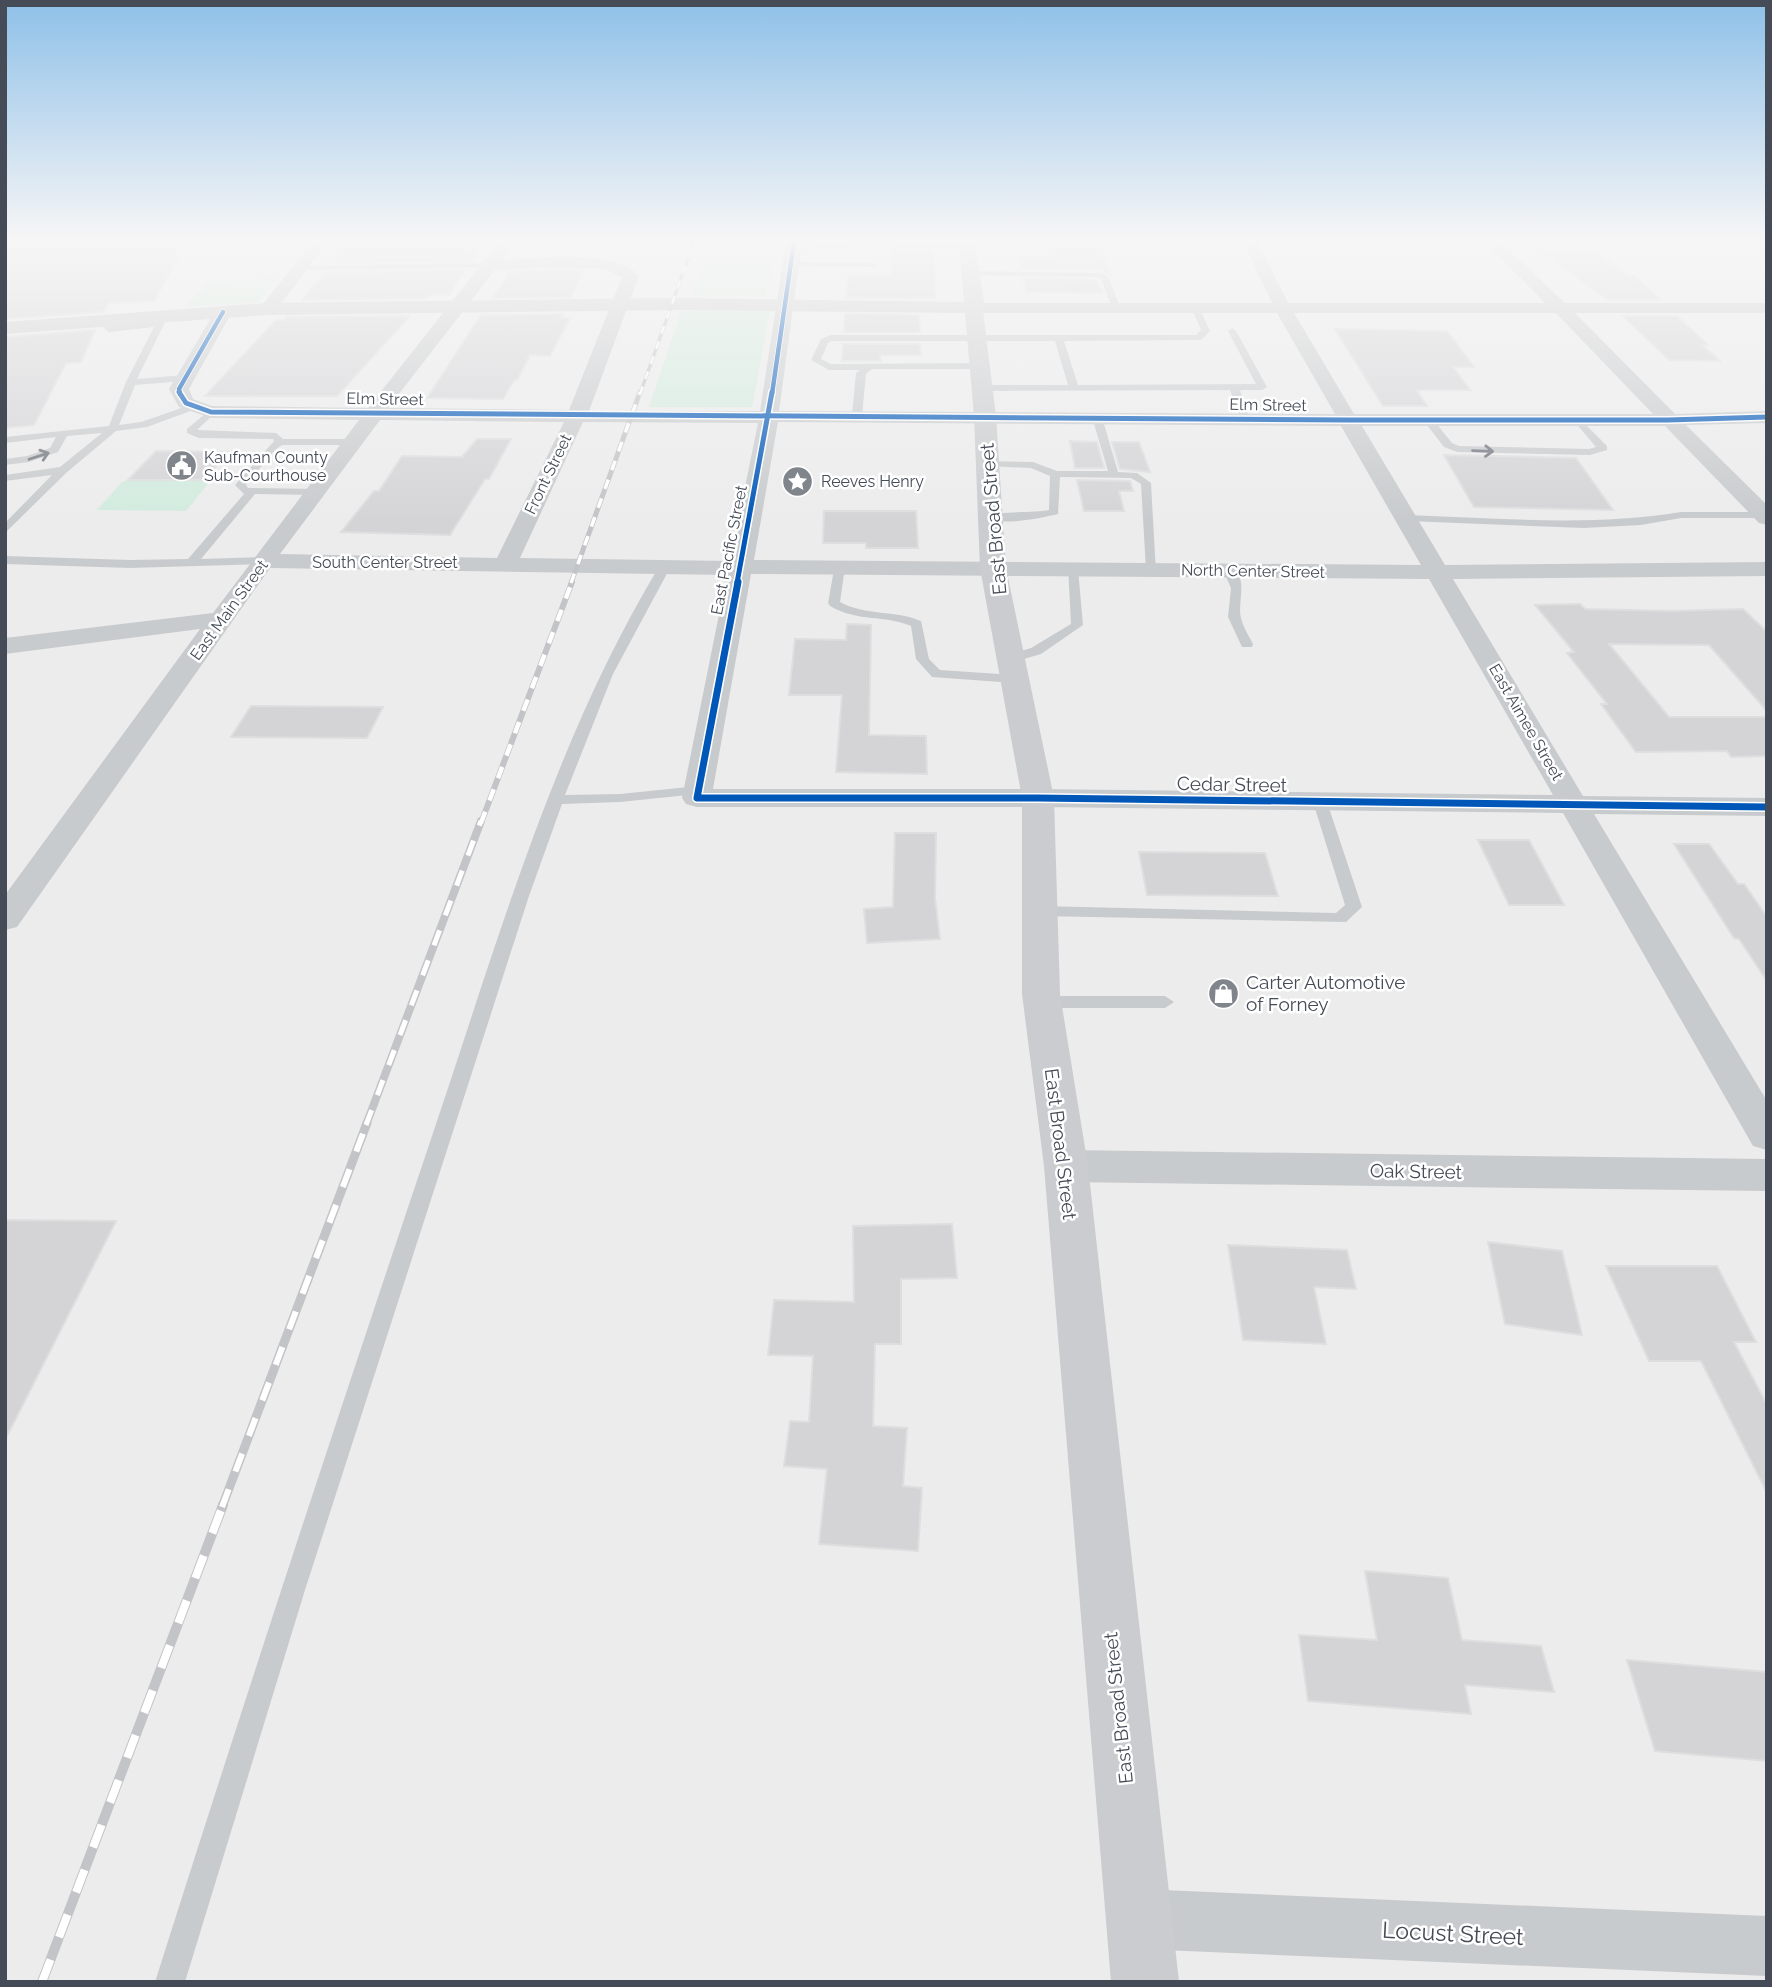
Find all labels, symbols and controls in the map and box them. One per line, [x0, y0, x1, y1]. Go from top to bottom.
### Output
street label: Elm Street [346, 389, 424, 409]
street label: Elm Street [1229, 395, 1307, 415]
street label: Front Street [520, 430, 576, 517]
street label: East Broad Street [975, 442, 1011, 596]
one-way arrow [1472, 444, 1495, 457]
place label: Kaufman County Sub-Courthouse [204, 448, 328, 485]
one-way arrow [27, 449, 49, 461]
public building icon: Kaufman County Sub-Courthouse [164, 449, 198, 483]
place icon: Reeves Henry [781, 464, 815, 498]
place label: Reeves Henry [821, 472, 924, 491]
street label: East Pacific Street [707, 483, 751, 616]
street label: South Center Street [312, 553, 458, 572]
street label: East Main Street [186, 556, 272, 664]
street label: North Center Street [1181, 560, 1326, 582]
street label: East Aimee Street [1485, 660, 1567, 784]
street label: Cedar Street [1177, 772, 1288, 796]
place label: Carter Automotive of Forney [1246, 971, 1405, 1015]
shop icon: Carter Automotive of Forney [1206, 976, 1240, 1010]
street label: East Broad Street [1041, 1067, 1081, 1222]
street label: Oak Street [1370, 1159, 1463, 1183]
street label: East Broad Street [1099, 1631, 1137, 1785]
street label: Locust Street [1382, 1916, 1525, 1950]

